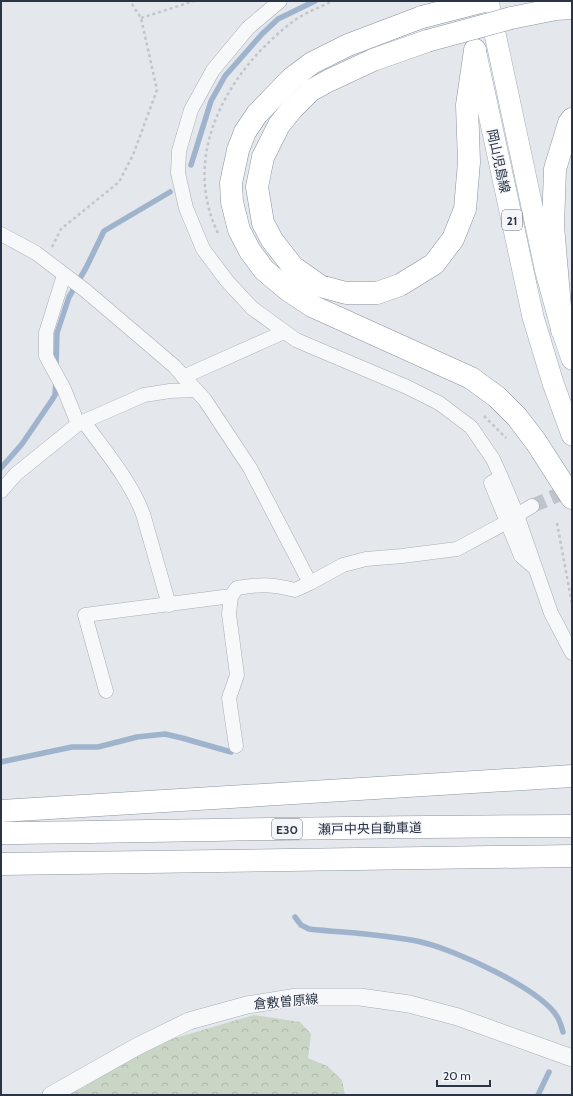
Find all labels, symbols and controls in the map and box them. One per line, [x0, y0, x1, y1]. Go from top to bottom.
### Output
street label: 岡山児島線 [484, 128, 514, 194]
road number: 21 [502, 210, 522, 230]
road number: E30 [272, 819, 302, 839]
street label: 瀬戸中央自動車道 [318, 819, 422, 837]
street label: 倉敷曽原線 [253, 990, 319, 1012]
scale bar [437, 1062, 490, 1088]
text: 20 m [443, 1068, 471, 1083]

